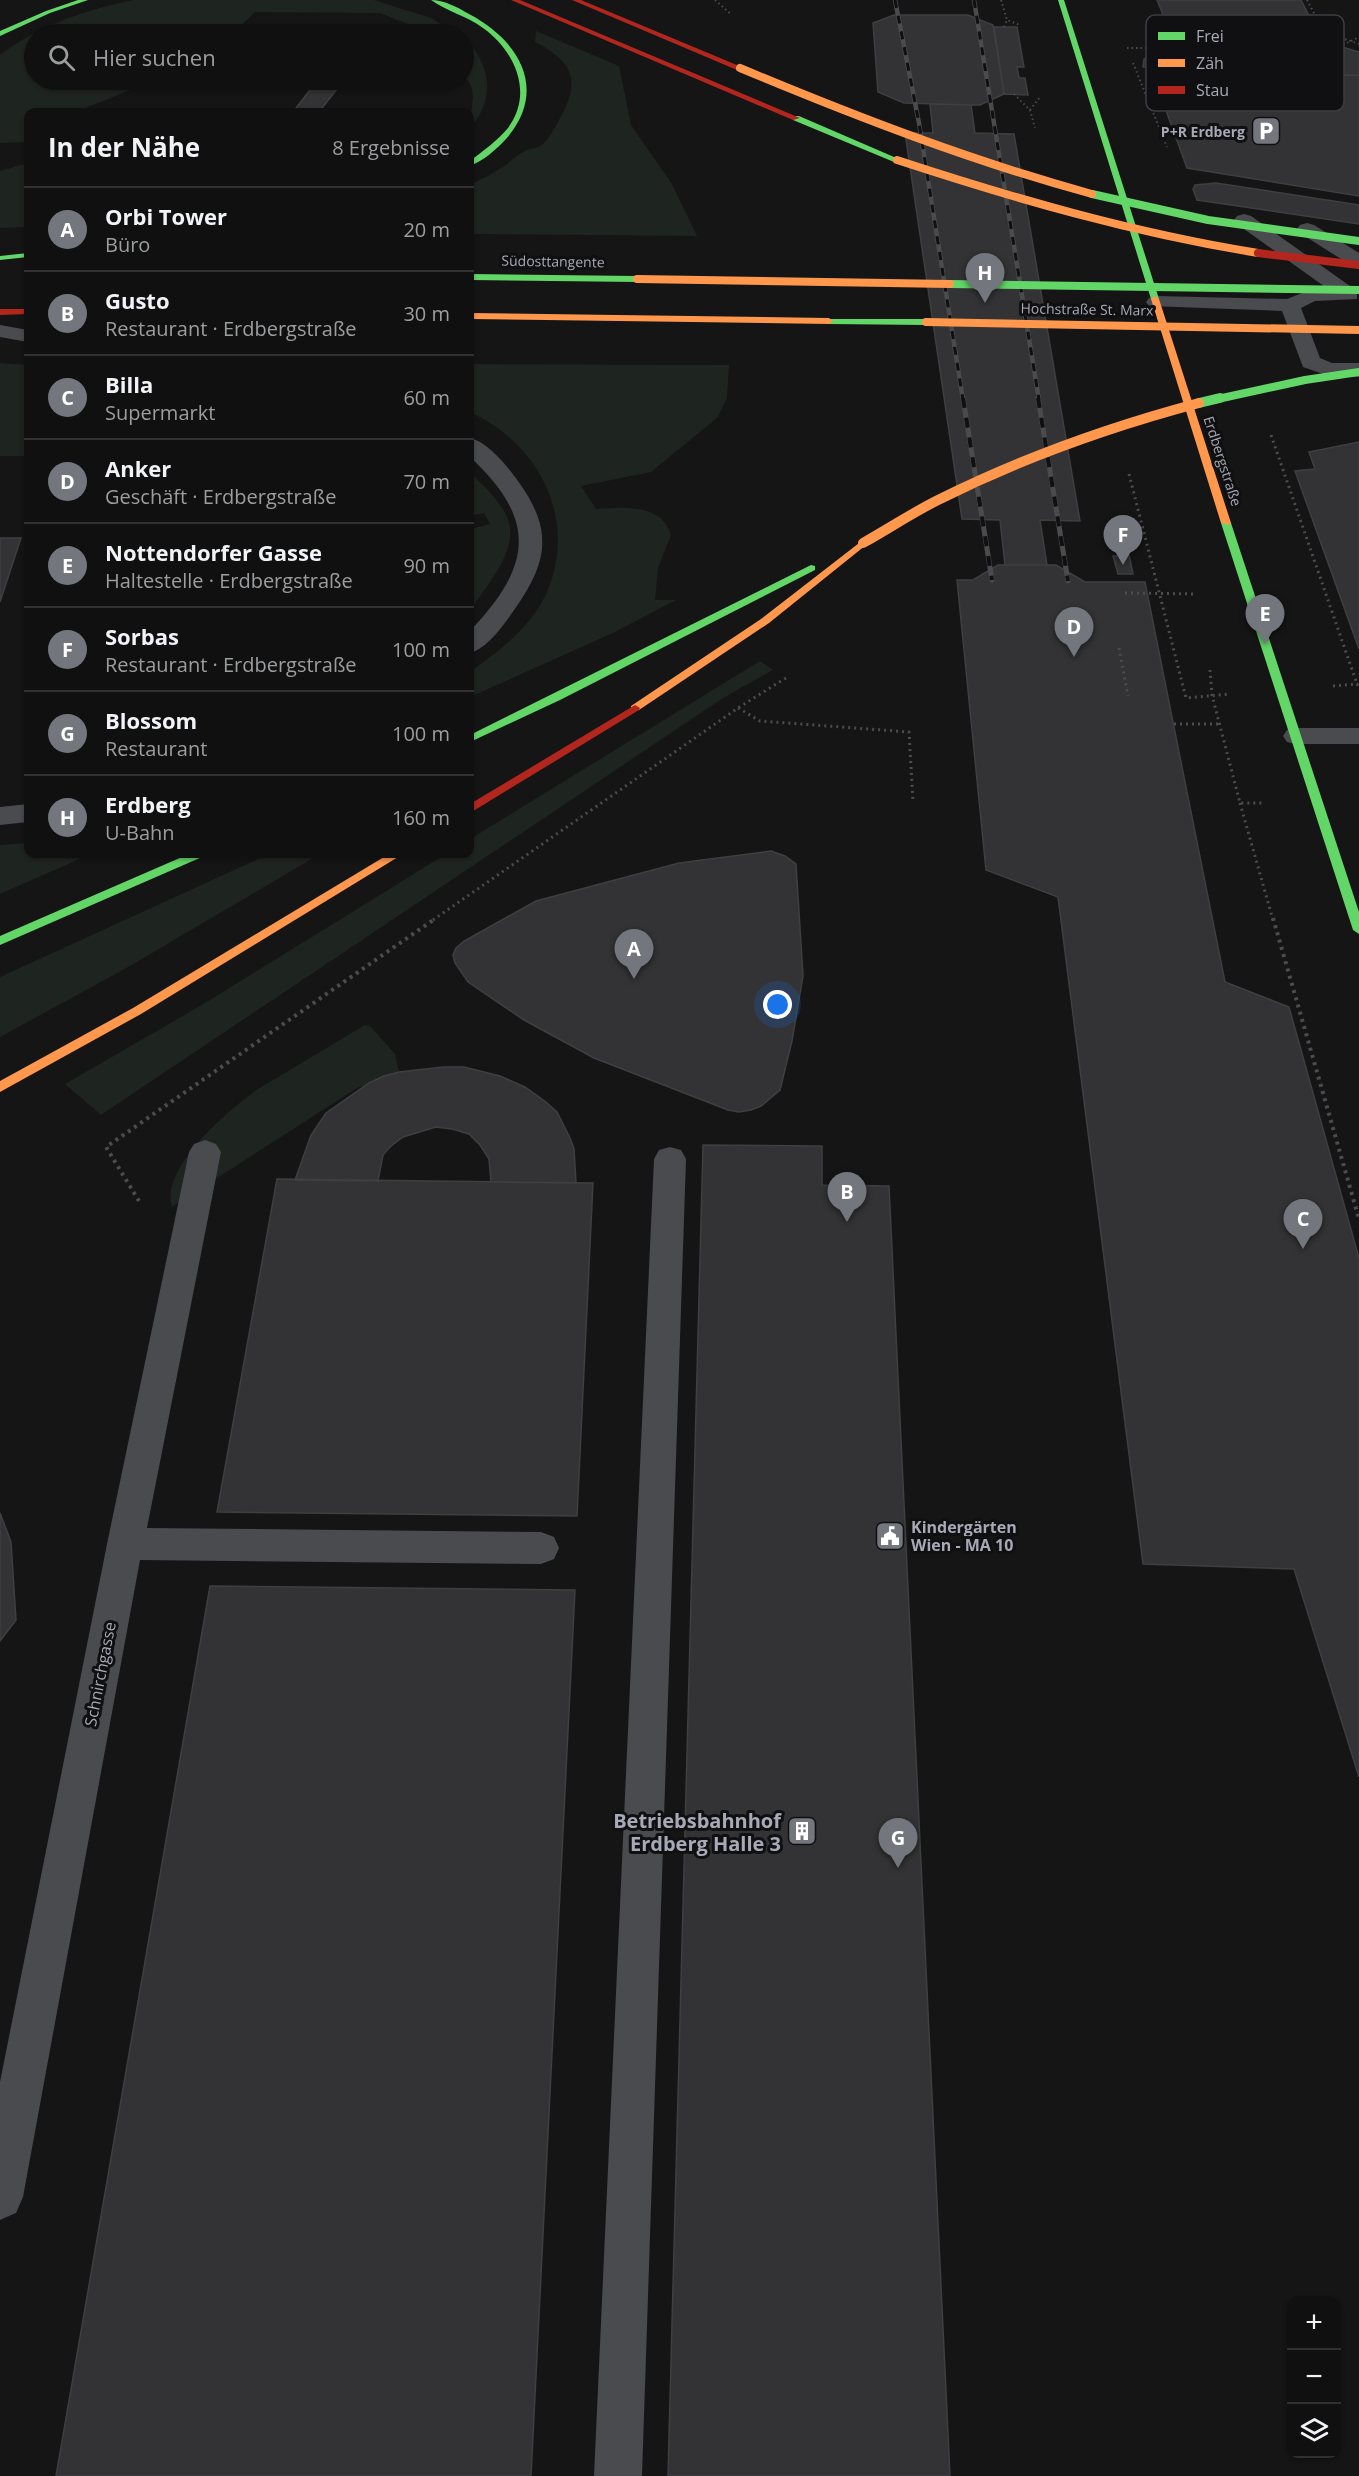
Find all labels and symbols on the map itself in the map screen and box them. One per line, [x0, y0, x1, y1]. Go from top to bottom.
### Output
legend [1146, 15, 1344, 111]
text: Frei [1196, 25, 1224, 47]
text: Zäh [1196, 52, 1224, 74]
text: Stau [1196, 79, 1229, 101]
parking icon: P+R Erdberg [1250, 115, 1282, 147]
place label: P+R Erdberg [1161, 122, 1245, 141]
street label: Südosttangente [501, 251, 605, 271]
pin: H [966, 254, 1004, 303]
street label: Hochstraße St. Marx [1020, 298, 1154, 320]
street label: Erdbergstraße [1200, 414, 1247, 509]
pin: F [1104, 516, 1142, 565]
pin: E [1246, 594, 1284, 644]
pin: D [1054, 608, 1094, 657]
pin: A [614, 930, 654, 979]
your location [763, 990, 792, 1019]
pin: B [828, 1172, 866, 1222]
pin: C [1284, 1200, 1322, 1249]
place label: Kindergärten Wien - MA 10 [911, 1516, 1017, 1556]
public building icon: Kindergärten Wien - MA 10 [874, 1520, 906, 1552]
street label: Schnirchgasse [79, 1620, 121, 1728]
place label: Betriebsbahnhof Erdberg Halle 3 [613, 1807, 782, 1857]
building icon: Betriebsbahnhof Erdberg Halle 3 [786, 1815, 818, 1847]
pin: G [878, 1818, 918, 1868]

